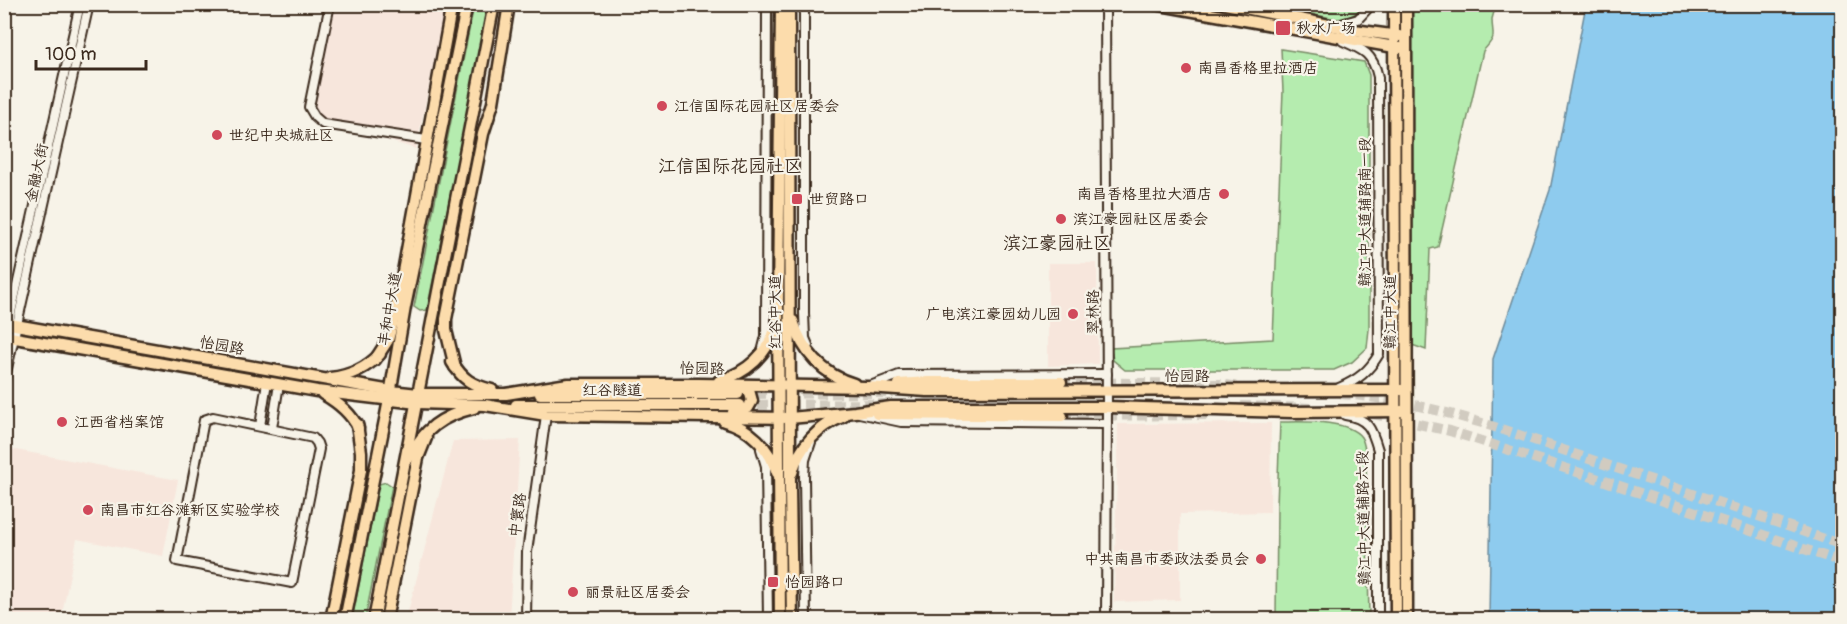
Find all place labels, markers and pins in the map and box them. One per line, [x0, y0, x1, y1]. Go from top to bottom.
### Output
marker: 秋水广场 [1274, 19, 1292, 37]
place label: 秋水广场 [1296, 19, 1356, 38]
place label: 南昌香格里拉酒店 [1198, 59, 1318, 78]
marker: 南昌香格里拉酒店 [1179, 61, 1193, 75]
place label: 江信国际花园社区居委会 [674, 97, 839, 116]
marker: 江信国际花园社区居委会 [655, 99, 669, 113]
place label: 世纪中央城社区 [229, 126, 334, 145]
marker: 世纪中央城社区 [210, 128, 224, 142]
place label: 南昌香格里拉大酒店 [1077, 185, 1212, 204]
marker: 南昌香格里拉大酒店 [1217, 187, 1231, 201]
place label: 世贸路口 [809, 190, 869, 209]
marker: 世贸路口 [790, 192, 804, 206]
place label: 滨江豪园社区居委会 [1073, 210, 1208, 229]
marker: 滨江豪园社区居委会 [1054, 212, 1068, 226]
place label: 广电滨江豪园幼儿园 [926, 305, 1061, 324]
marker: 广电滨江豪园幼儿园 [1066, 307, 1080, 321]
place label: 江西省档案馆 [74, 413, 164, 432]
marker: 江西省档案馆 [55, 415, 69, 429]
place label: 南昌市红谷滩新区实验学校 [100, 501, 280, 520]
marker: 南昌市红谷滩新区实验学校 [81, 503, 95, 517]
place label: 中共南昌市委政法委员会 [1084, 550, 1249, 569]
marker: 中共南昌市委政法委员会 [1254, 552, 1268, 566]
place label: 怡园路口 [785, 573, 845, 592]
marker: 怡园路口 [766, 575, 780, 589]
place label: 丽景社区居委会 [585, 583, 690, 602]
marker: 丽景社区居委会 [566, 585, 580, 599]

